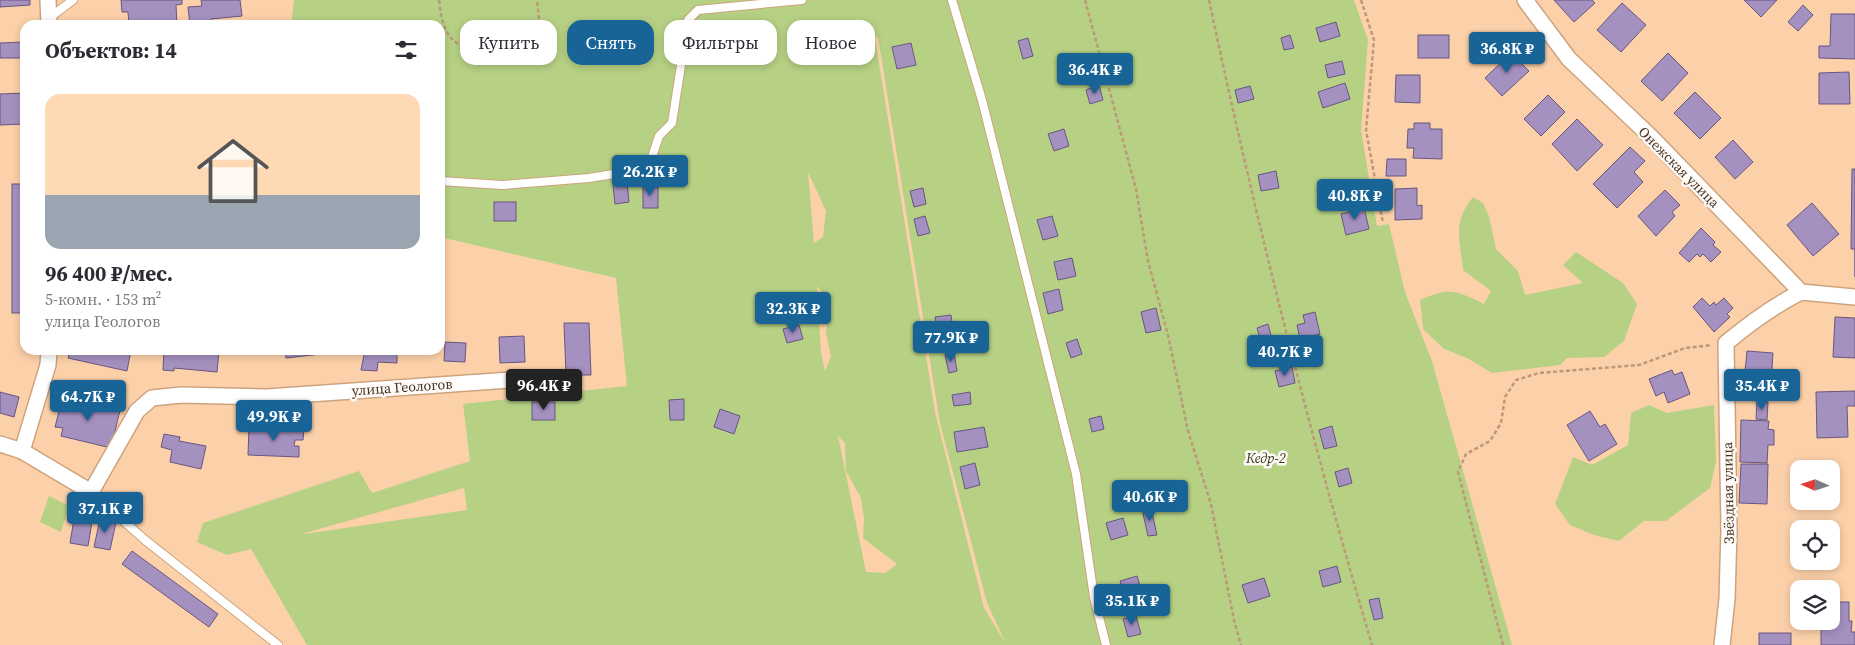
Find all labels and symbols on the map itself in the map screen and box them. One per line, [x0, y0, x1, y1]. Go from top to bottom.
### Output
pin: 36.8K ₽ [1461, 32, 1553, 74]
pin: 36.4K ₽ [1049, 52, 1141, 95]
street label: Онежская улица [1634, 122, 1725, 213]
pin: 26.2K ₽ [604, 154, 696, 197]
pin: 40.8K ₽ [1309, 178, 1401, 221]
pin: 32.3K ₽ [747, 292, 839, 334]
pin: 77.9K ₽ [905, 320, 997, 363]
pin: 40.7K ₽ [1239, 334, 1331, 377]
pin: 96.4K ₽ [498, 368, 590, 411]
pin: 35.4K ₽ [1716, 368, 1808, 411]
street label: улица Геологов [351, 374, 453, 400]
pin: 64.7K ₽ [42, 380, 134, 422]
pin: 49.9K ₽ [228, 400, 320, 442]
street label: Звёздная улица [1717, 441, 1739, 544]
park label: Кедр-2 [1245, 448, 1286, 468]
north arrow [1790, 460, 1840, 510]
pin: 40.6K ₽ [1104, 480, 1196, 522]
pin: 37.1K ₽ [59, 492, 151, 534]
pin: 35.1K ₽ [1086, 584, 1178, 626]

